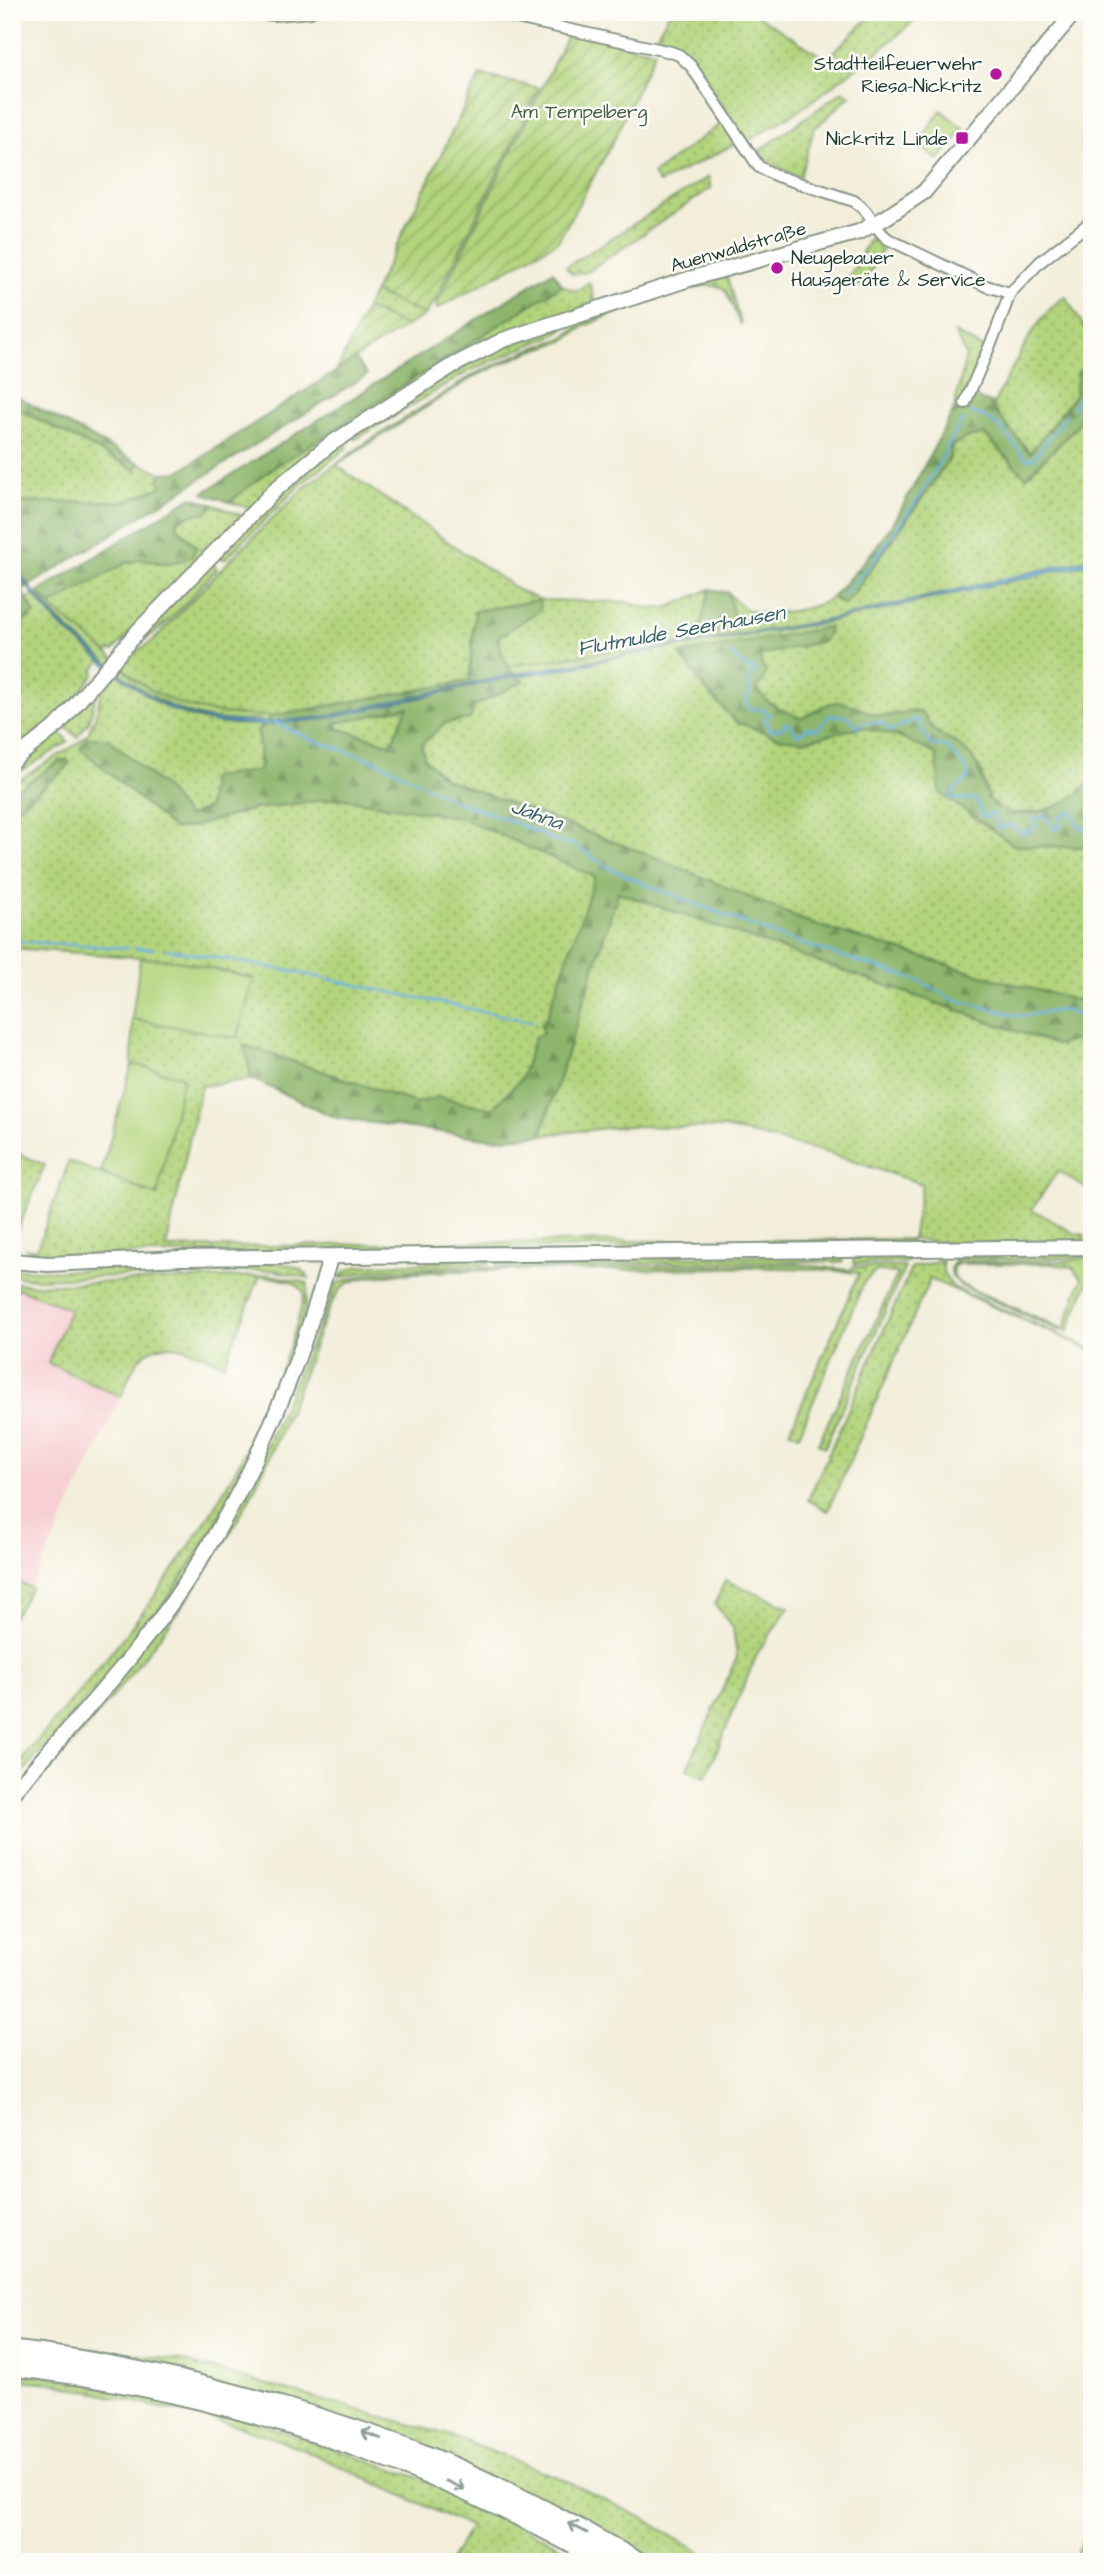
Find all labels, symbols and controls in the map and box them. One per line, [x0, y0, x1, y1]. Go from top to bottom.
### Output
place label: Stadtteilfeuerwehr Riesa-Nickritz [814, 51, 983, 100]
marker: Stadtteilfeuerwehr Riesa-Nickritz [988, 66, 1004, 82]
park label: Am Tempelberg [511, 99, 647, 127]
place label: Nickritz Linde [826, 126, 948, 153]
marker: Nickritz Linde [954, 130, 970, 146]
street label: Auenwaldstraße [667, 215, 810, 280]
place label: Neugebauer Hausgeräte & Service [791, 245, 986, 295]
marker: Neugebauer Hausgeräte & Service [769, 260, 785, 276]
water label: Flutmulde Seerhausen [575, 598, 788, 663]
water label: Jahna [507, 792, 568, 838]
one-way arrow [360, 2428, 382, 2440]
one-way arrow [444, 2479, 465, 2492]
one-way arrow [568, 2521, 589, 2534]

